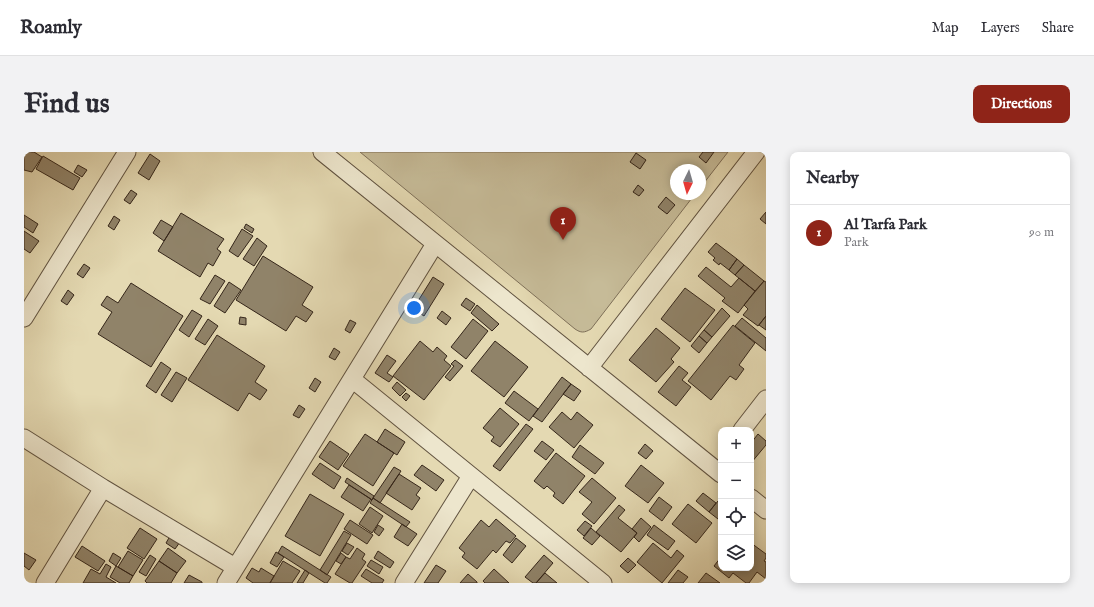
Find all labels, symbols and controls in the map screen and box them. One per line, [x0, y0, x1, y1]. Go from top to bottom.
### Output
text: Roamly [20, 16, 82, 40]
text: Map [932, 19, 959, 37]
text: Layers [981, 19, 1020, 37]
text: Share [1042, 19, 1074, 37]
button: Directions [973, 85, 1070, 123]
text: Find us [24, 87, 110, 122]
north arrow [670, 164, 706, 200]
text: Nearby [806, 168, 859, 189]
pin: 1 [550, 207, 576, 240]
text: Al Tarfa Park [844, 215, 927, 234]
text: 1 [817, 224, 821, 241]
text: 90 m [1029, 224, 1054, 241]
text: Park [844, 234, 869, 251]
your location [404, 298, 424, 318]
map controls [718, 427, 754, 571]
button: + [718, 427, 754, 463]
button: − [718, 463, 754, 499]
button: locate [718, 499, 754, 535]
button: layers [718, 535, 754, 571]

